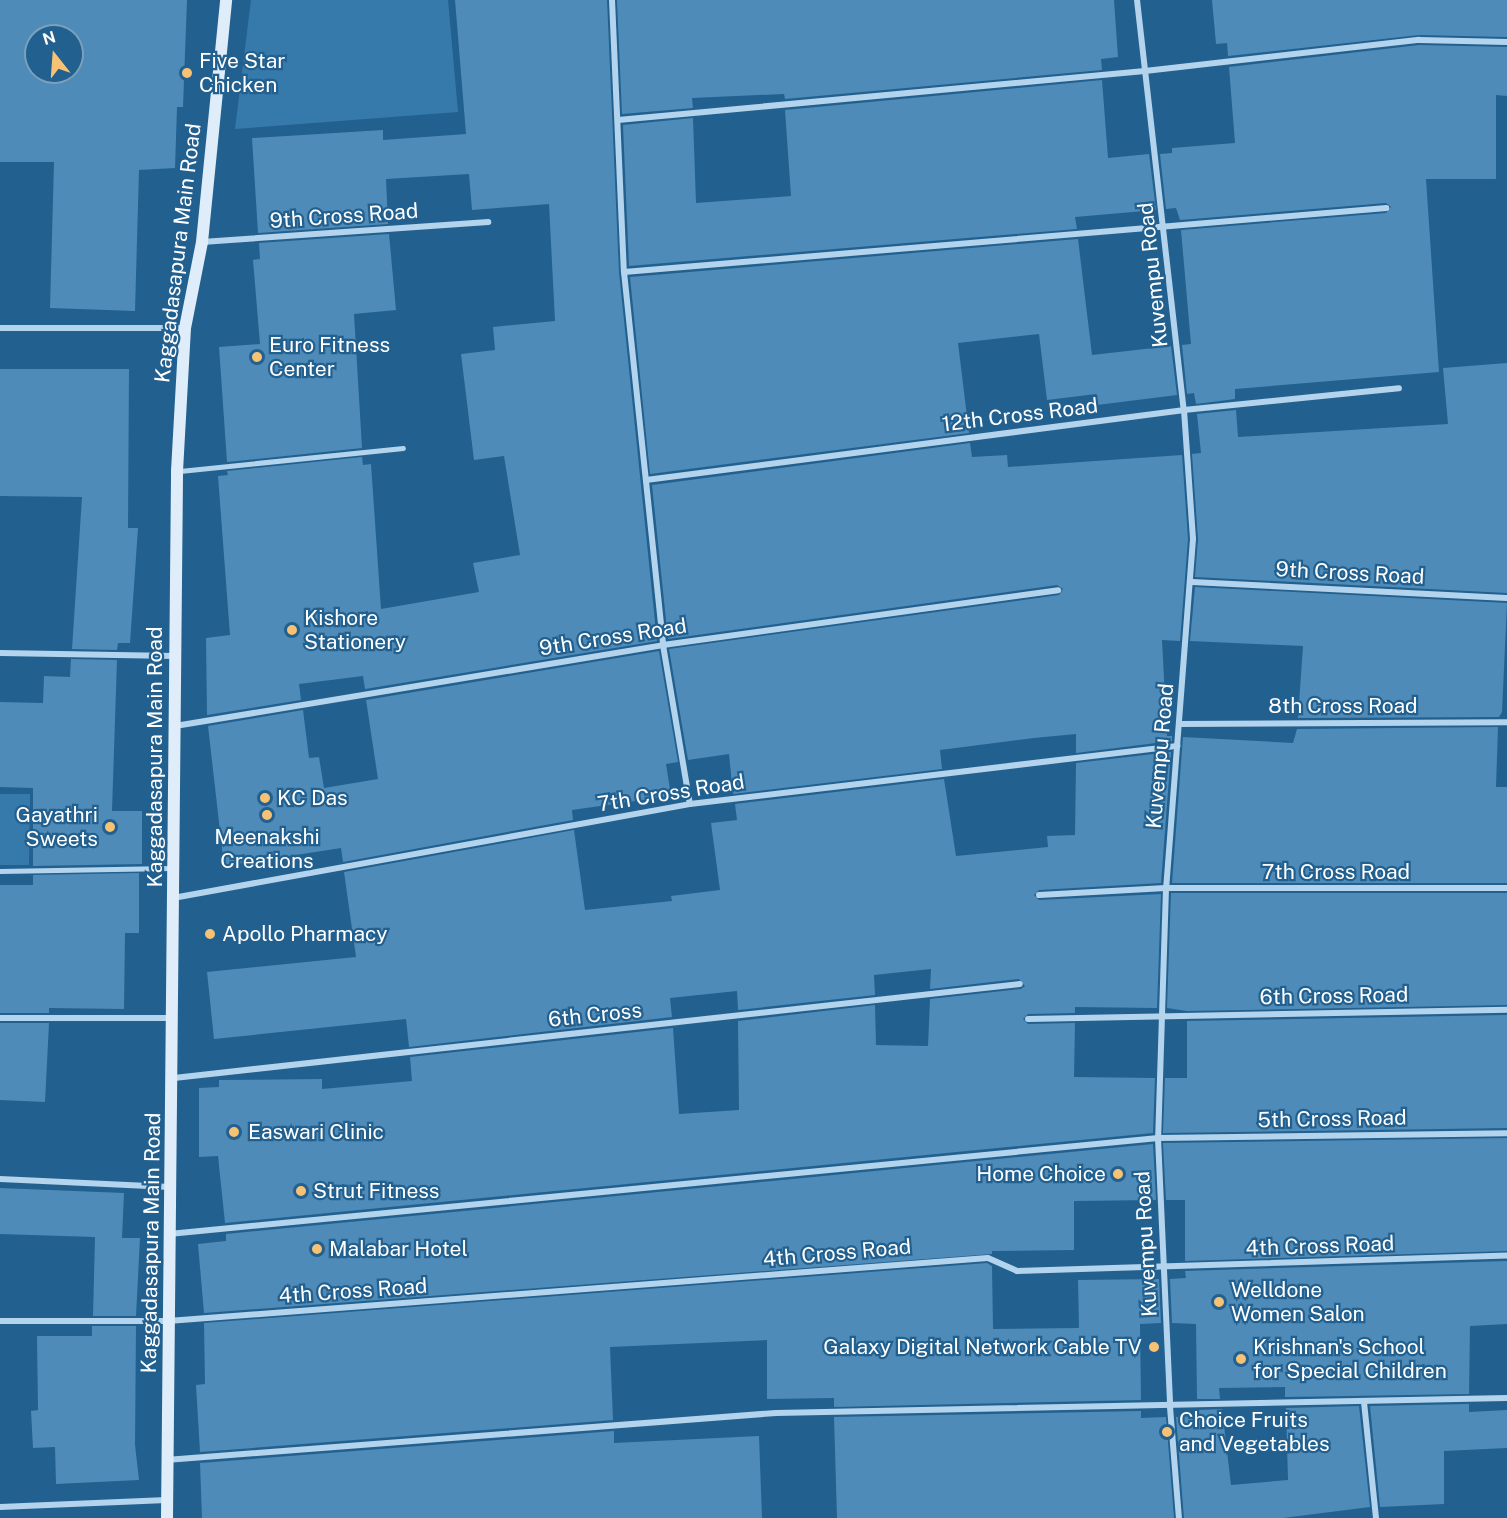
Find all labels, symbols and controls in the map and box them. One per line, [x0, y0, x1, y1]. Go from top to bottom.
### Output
north arrow [24, 24, 84, 84]
text: N [40, 27, 58, 49]
place label: Five Star Chicken [199, 48, 286, 98]
marker: Five Star Chicken [180, 66, 194, 80]
street label: Kaggadasapura Main Road [150, 122, 206, 384]
street label: 9th Cross Road [269, 198, 419, 234]
street label: Kuvempu Road [1133, 201, 1173, 349]
place label: Euro Fitness Center [269, 332, 390, 382]
marker: Euro Fitness Center [250, 350, 264, 364]
street label: 12th Cross Road [941, 393, 1099, 437]
street label: 9th Cross Road [1275, 557, 1425, 589]
place label: Kishore Stationery [304, 605, 406, 655]
street label: 9th Cross Road [538, 613, 688, 661]
marker: Kishore Stationery [285, 623, 299, 637]
street label: Kaggadasapura Main Road [142, 626, 168, 888]
street label: Kuvempu Road [1141, 682, 1179, 830]
street label: 8th Cross Road [1268, 693, 1418, 719]
street label: 7th Cross Road [596, 769, 746, 817]
place label: KC Das [277, 785, 348, 811]
marker: KC Das [258, 791, 272, 805]
place label: Gayathri Sweets [16, 802, 98, 852]
marker: Meenakshi Creations [260, 808, 274, 822]
marker: Gayathri Sweets [103, 820, 117, 834]
place label: Meenakshi Creations [214, 824, 320, 874]
street label: 7th Cross Road [1262, 859, 1410, 885]
place label: Apollo Pharmacy [222, 921, 388, 947]
marker: Apollo Pharmacy [203, 927, 217, 941]
street label: 6th Cross Road [1259, 982, 1409, 1010]
street label: 6th Cross [547, 998, 643, 1032]
street label: 5th Cross Road [1257, 1105, 1407, 1133]
street label: Kaggadasapura Main Road [136, 1112, 166, 1374]
place label: Easwari Clinic [248, 1119, 384, 1145]
marker: Easwari Clinic [225, 1123, 243, 1141]
place label: Home Choice [976, 1161, 1106, 1187]
marker: Home Choice [1111, 1167, 1125, 1181]
street label: Kuvempu Road [1130, 1171, 1162, 1317]
place label: Strut Fitness [313, 1178, 439, 1204]
marker: Strut Fitness [294, 1184, 308, 1198]
street label: 4th Cross Road [1245, 1231, 1395, 1261]
street label: 4th Cross Road [762, 1234, 912, 1272]
place label: Malabar Hotel [329, 1236, 468, 1262]
marker: Malabar Hotel [310, 1242, 324, 1256]
street label: 4th Cross Road [278, 1273, 428, 1309]
place label: Welldone Women Salon [1231, 1277, 1365, 1327]
marker: Welldone Women Salon [1212, 1295, 1226, 1309]
place label: Galaxy Digital Network Cable TV [823, 1334, 1142, 1360]
place label: Krishnan's School for Special Children [1253, 1334, 1447, 1384]
marker: Galaxy Digital Network Cable TV [1147, 1340, 1161, 1354]
marker: Krishnan's School for Special Children [1234, 1352, 1248, 1366]
place label: Choice Fruits and Vegetables [1179, 1407, 1330, 1457]
marker: Choice Fruits and Vegetables [1160, 1425, 1174, 1439]

